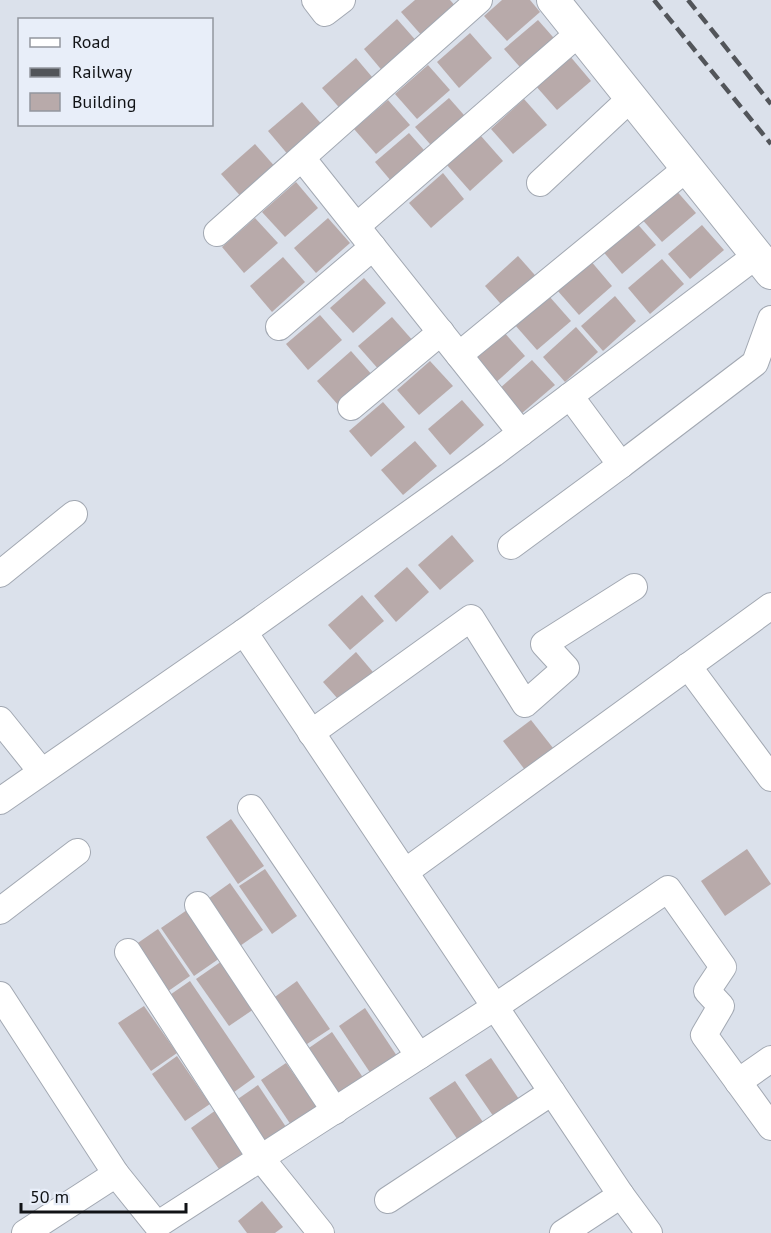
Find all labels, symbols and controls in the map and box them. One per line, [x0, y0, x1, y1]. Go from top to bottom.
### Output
legend [18, 18, 213, 126]
text: Road [72, 30, 110, 53]
text: Railway [72, 60, 133, 83]
text: Building [72, 90, 136, 113]
scale bar [21, 1176, 186, 1214]
text: 50 m [30, 1185, 69, 1208]

